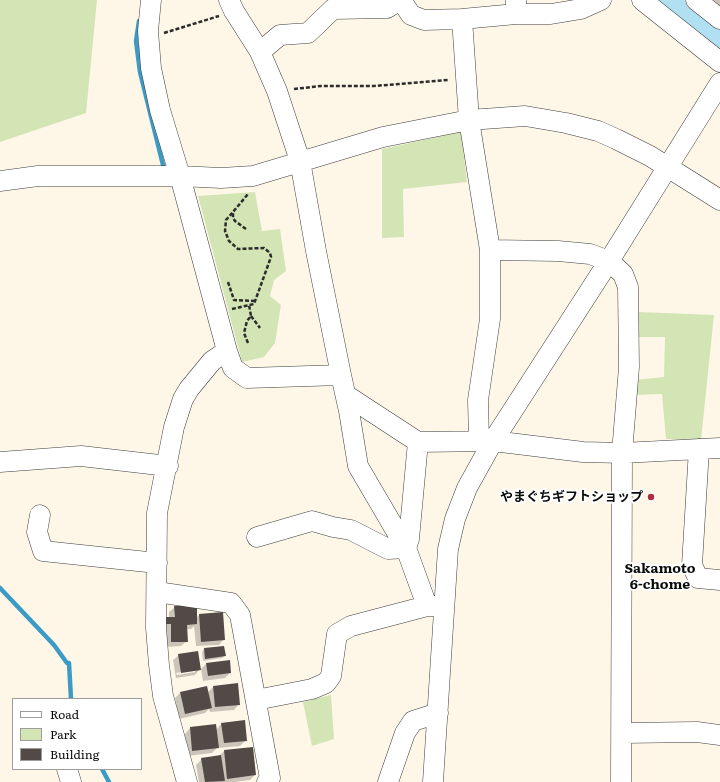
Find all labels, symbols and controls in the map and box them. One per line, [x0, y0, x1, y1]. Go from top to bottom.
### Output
place label: やまぐちギフトショップ [500, 489, 643, 505]
marker: やまぐちギフトショップ [646, 492, 656, 502]
district label: Sakamoto 6-chome [624, 561, 696, 594]
legend [12, 698, 142, 770]
text: Road [50, 705, 79, 723]
text: Park [50, 725, 76, 743]
text: Building [50, 745, 99, 763]

